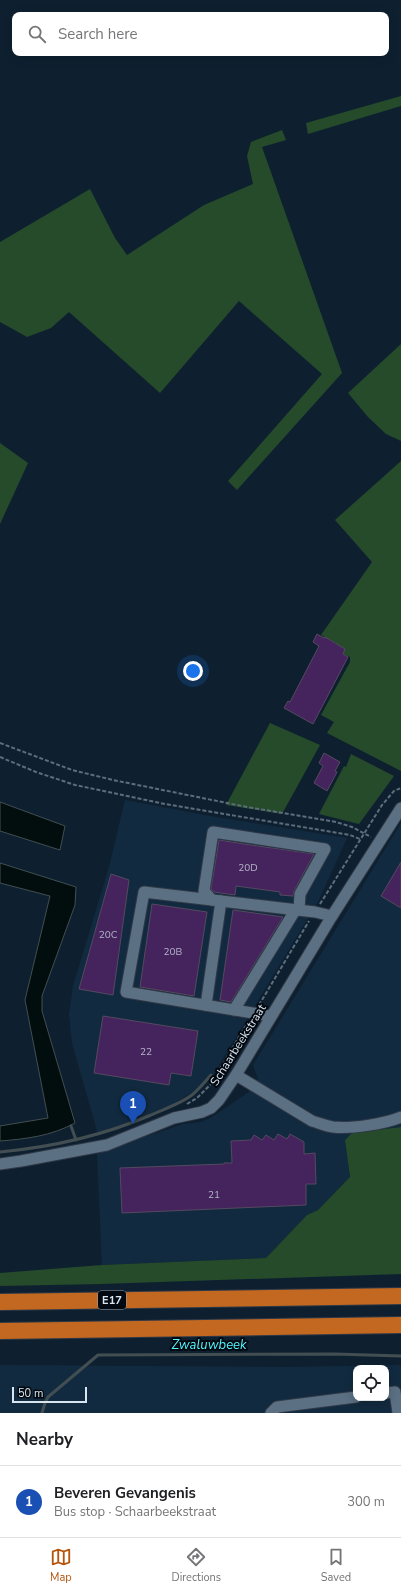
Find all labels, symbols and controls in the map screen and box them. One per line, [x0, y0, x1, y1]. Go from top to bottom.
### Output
search box [12, 12, 389, 56]
icon: search [26, 23, 48, 45]
text: Search here [58, 24, 138, 44]
your location [183, 661, 203, 681]
house number: 20D [238, 861, 258, 875]
house number: 20C [99, 928, 118, 942]
house number: 20B [164, 945, 183, 959]
street label: Schaarbeekstraat [206, 1000, 270, 1089]
house number: 22 [140, 1045, 152, 1059]
pin: 1 [120, 1091, 146, 1124]
house number: 21 [208, 1188, 220, 1202]
road number: E17 [98, 1291, 126, 1309]
water label: Zwaluwbeek [172, 1336, 247, 1354]
map controls [353, 1365, 389, 1401]
button: locate [353, 1365, 389, 1401]
scale bar [12, 1385, 87, 1404]
text: 50 m [18, 1386, 43, 1401]
text: Nearby [16, 1428, 73, 1451]
text: Beveren Gevangenis [54, 1483, 196, 1503]
text: 1 [25, 1493, 33, 1511]
text: 300 m [347, 1493, 385, 1511]
text: Bus stop · Schaarbeekstraat [54, 1503, 216, 1521]
tab: Map [50, 1546, 72, 1585]
tab: Directions [172, 1546, 221, 1585]
tab: Saved [321, 1546, 351, 1585]

